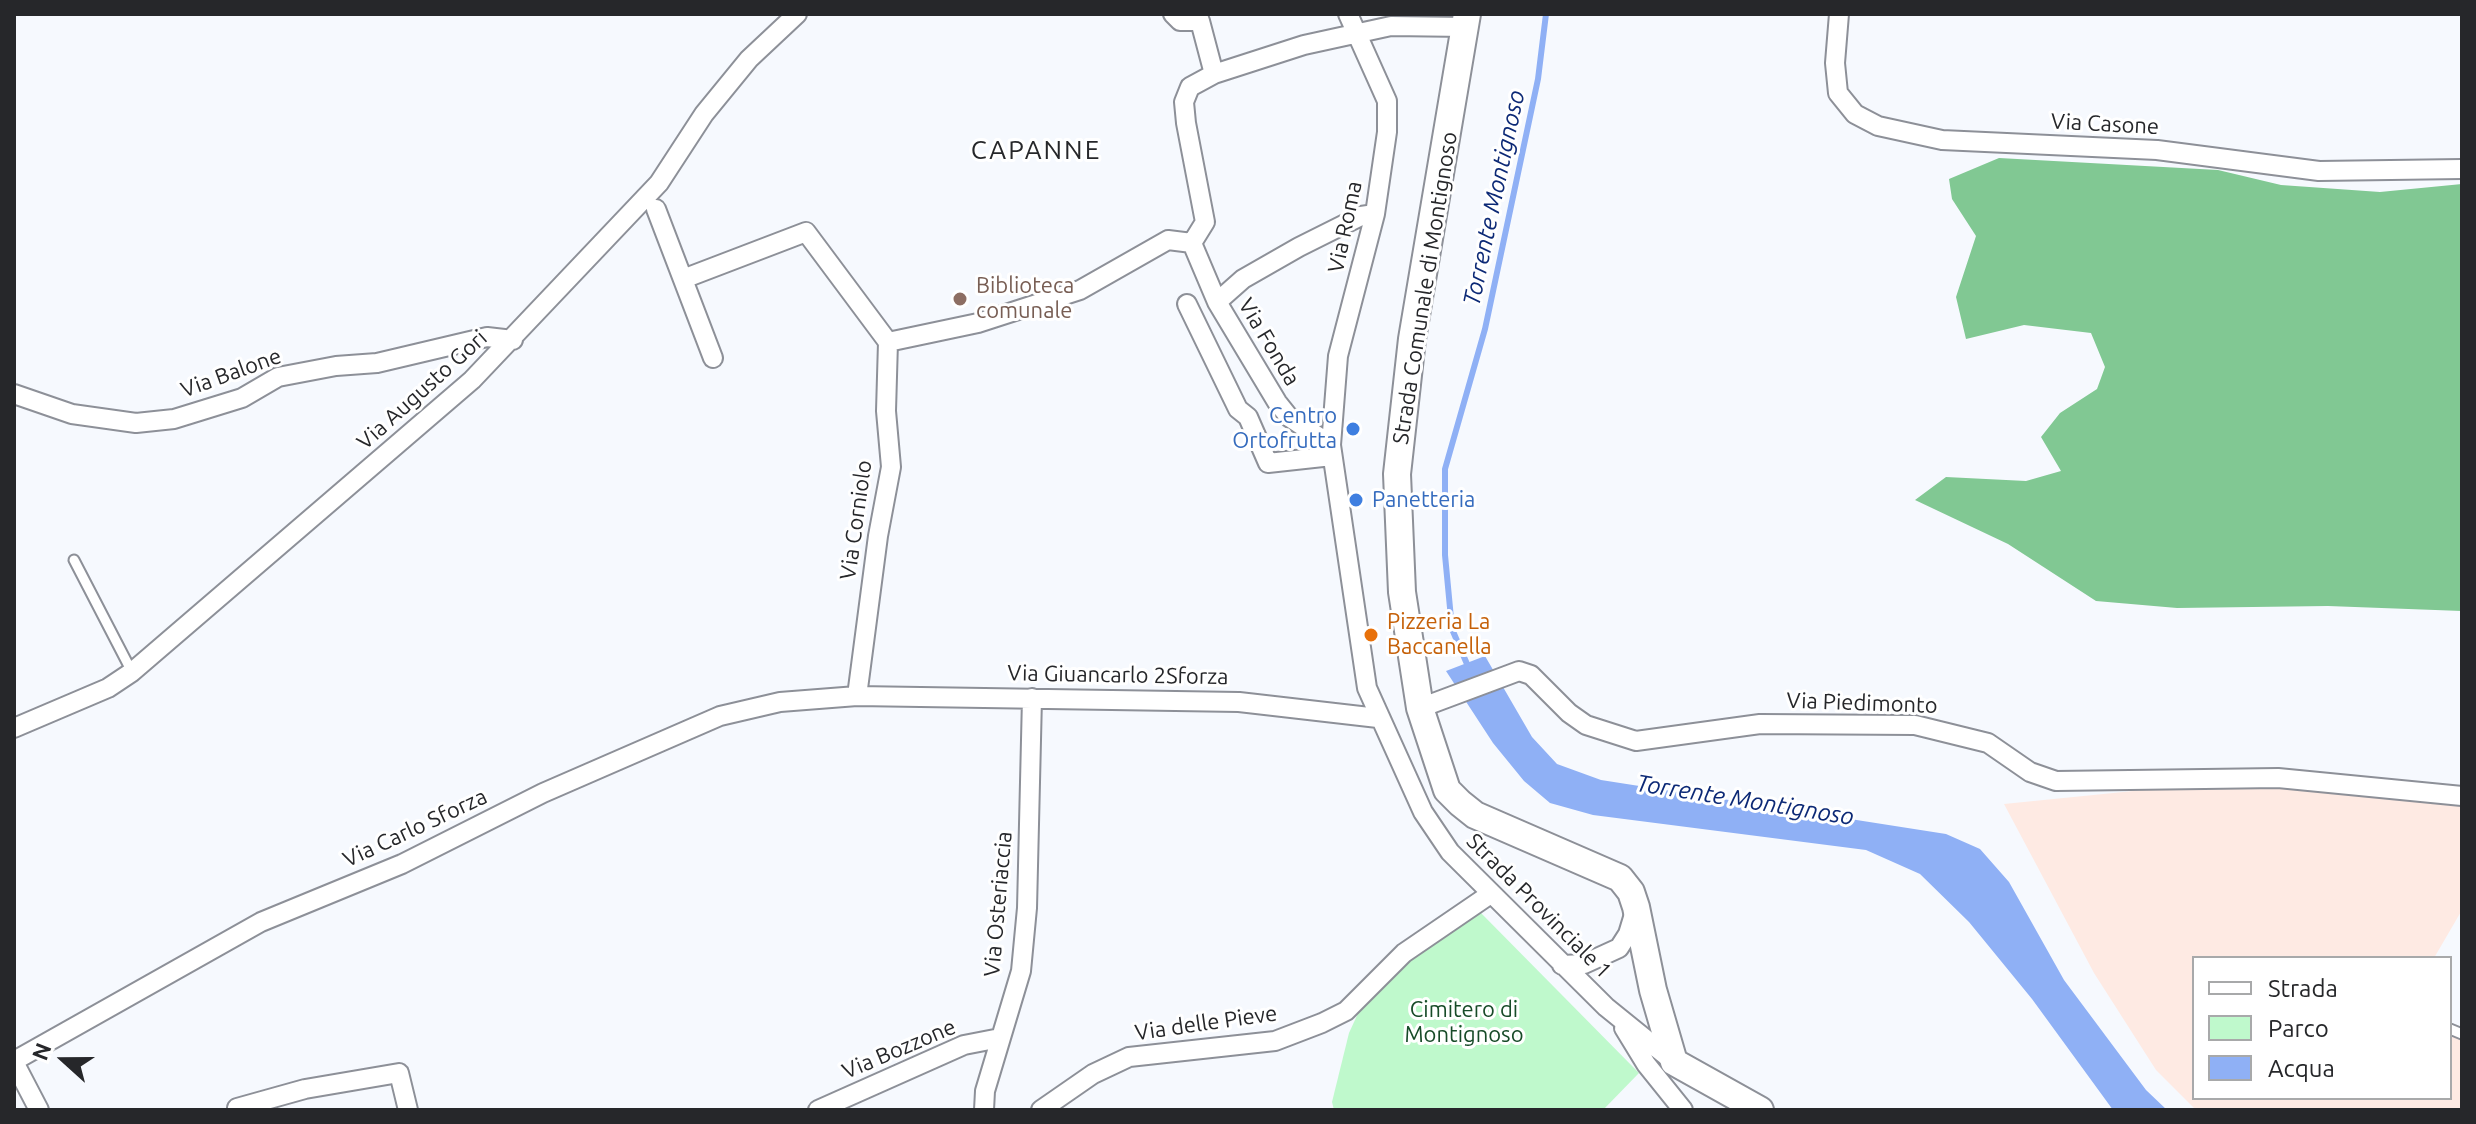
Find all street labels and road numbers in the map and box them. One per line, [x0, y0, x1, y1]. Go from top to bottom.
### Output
street label: Via Casone [2050, 108, 2160, 140]
street label: Strada Comunale di Montignoso [1387, 130, 1463, 446]
street label: Via Roma [1322, 179, 1368, 275]
street label: Via Fonda [1233, 293, 1305, 391]
street label: Via Augusto Gori [352, 325, 492, 455]
street label: Via Balone [177, 343, 285, 403]
street label: Via Corniolo [835, 459, 877, 581]
street label: Via Giuancarlo 2Sforza [1007, 660, 1229, 690]
street label: Via Piedimonto [1786, 687, 1938, 719]
street label: Via Carlo Sforza [339, 783, 491, 873]
street label: Strada Provinciale 1 [1461, 828, 1617, 984]
street label: Via Osteriaccia [978, 830, 1018, 978]
street label: Via delle Pieve [1133, 1000, 1279, 1046]
street label: Via Bozzone [838, 1013, 960, 1085]

